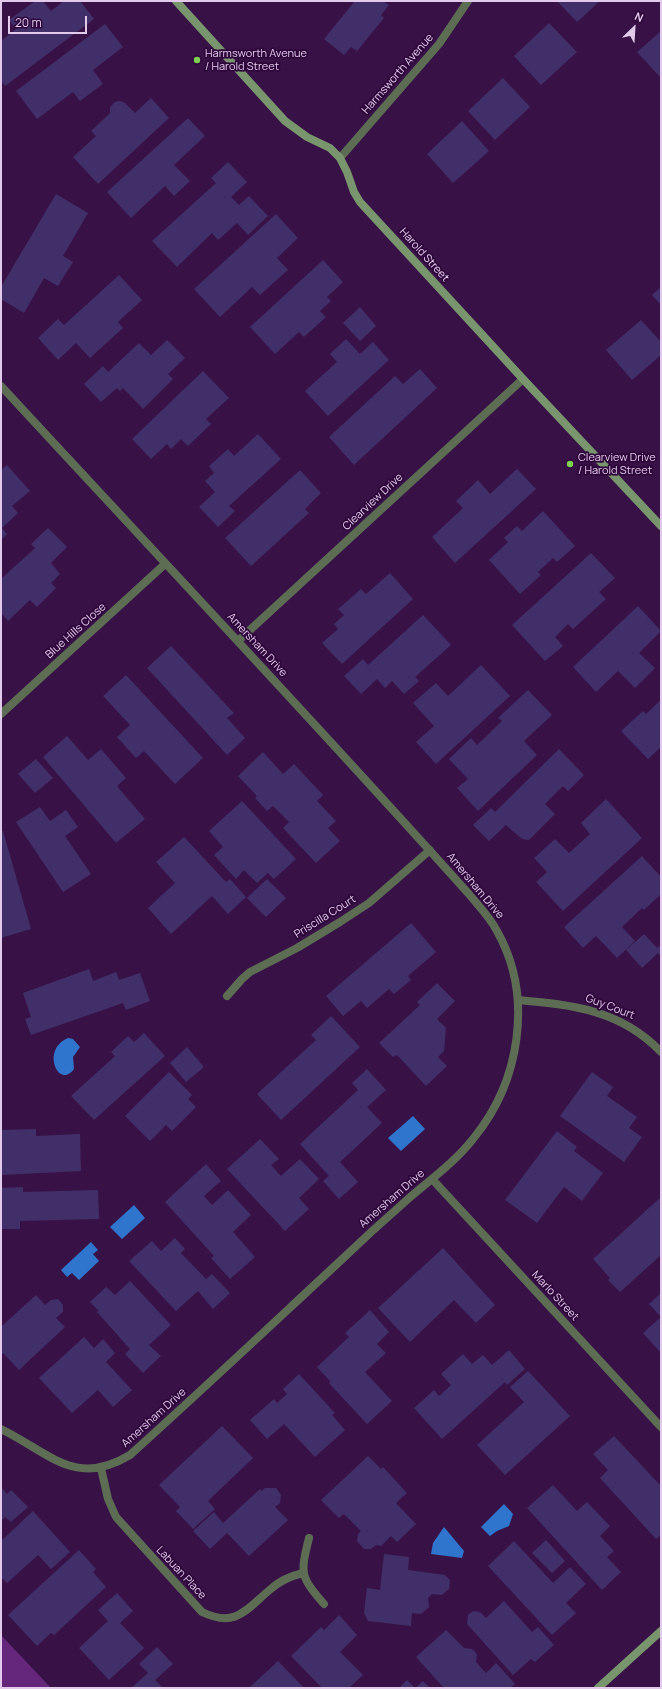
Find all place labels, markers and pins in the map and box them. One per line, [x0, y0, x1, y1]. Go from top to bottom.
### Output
place label: Harmsworth Avenue / Harold Street [205, 47, 307, 73]
marker: Harmsworth Avenue / Harold Street [192, 55, 202, 65]
place label: Clearview Drive / Harold Street [578, 451, 656, 477]
marker: Clearview Drive / Harold Street [565, 459, 575, 469]

